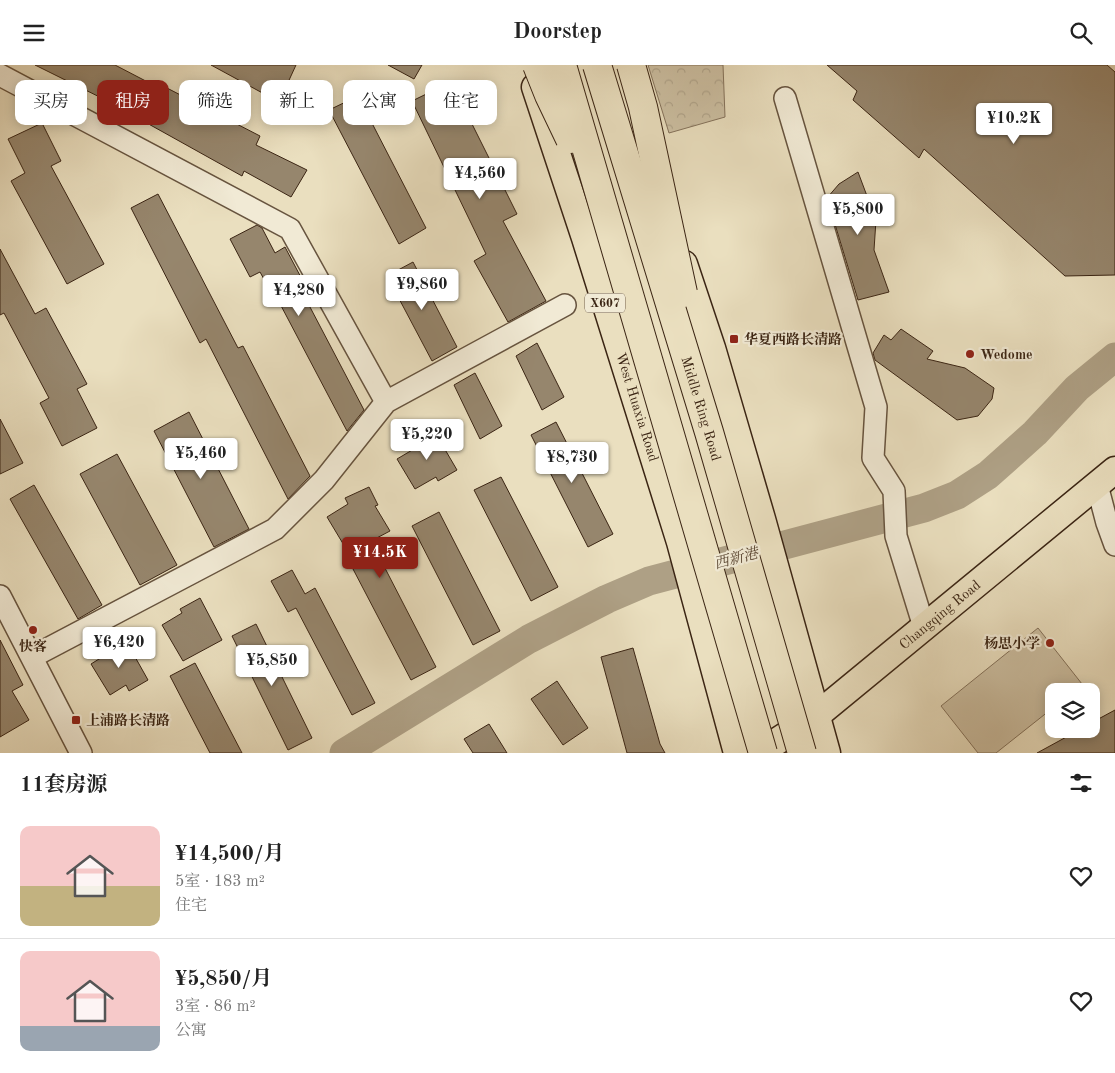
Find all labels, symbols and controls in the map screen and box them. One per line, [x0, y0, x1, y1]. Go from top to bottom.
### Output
icon: menu [20, 19, 48, 47]
icon: search [1067, 19, 1095, 47]
text: Doorstep [513, 21, 602, 43]
chip: 买房 [15, 80, 87, 125]
chip: 租房 [97, 80, 169, 125]
chip: 筛选 [179, 80, 251, 125]
chip: 新上 [261, 80, 333, 125]
chip: 公寓 [343, 80, 415, 125]
chip: 住宅 [425, 80, 497, 125]
pin: ¥10.2K [973, 103, 1055, 145]
text: ¥10.2K [987, 111, 1041, 127]
pin: ¥4,560 [439, 157, 521, 200]
text: ¥4,560 [455, 166, 505, 182]
pin: ¥5,800 [817, 193, 899, 236]
text: ¥5,800 [833, 202, 883, 218]
pin: ¥9,860 [381, 269, 463, 311]
pin: ¥4,280 [258, 275, 340, 317]
text: ¥9,860 [397, 277, 447, 293]
text: ¥4,280 [274, 283, 324, 299]
road number: X607 [585, 293, 625, 313]
place label: 华夏西路长清路 [744, 331, 842, 347]
marker: 华夏西路长清路 [728, 333, 740, 345]
marker: Wedome [964, 348, 976, 360]
place label: Wedome [980, 348, 1033, 362]
street label: West Huaxia Road [613, 351, 660, 463]
street label: Middle Ring Road [678, 355, 723, 463]
pin: ¥5,220 [386, 419, 468, 461]
text: ¥5,220 [402, 427, 452, 443]
pin: ¥5,460 [160, 437, 242, 480]
pin: ¥8,730 [531, 441, 613, 484]
text: ¥5,460 [176, 446, 226, 462]
text: ¥8,730 [547, 450, 597, 466]
pin: ¥14.5K [339, 537, 421, 579]
water label: 西新港 [712, 544, 762, 573]
text: ¥14.5K [353, 545, 407, 561]
street label: Changqing Road [897, 578, 983, 652]
marker: 快客 [27, 624, 39, 636]
pin: ¥6,420 [78, 627, 160, 669]
text: ¥6,420 [94, 635, 144, 651]
place label: 杨思小学 [984, 636, 1040, 651]
marker: 杨思小学 [1044, 637, 1056, 649]
place label: 快客 [19, 638, 47, 654]
pin: ¥5,850 [231, 645, 313, 687]
text: ¥5,850 [247, 653, 297, 669]
map controls [1045, 683, 1100, 738]
button: layers [1045, 683, 1100, 738]
place label: 上浦路长清路 [86, 712, 170, 728]
marker: 上浦路长清路 [70, 714, 82, 726]
icon: filters [1067, 769, 1095, 797]
text: 11套房源 [20, 775, 107, 796]
text: ¥14,500/月 [175, 844, 284, 865]
icon: home [60, 846, 120, 906]
icon: heart [1067, 862, 1095, 890]
text: 5室 · 183 m² [175, 874, 265, 890]
text: 住宅 [175, 898, 207, 914]
text: ¥5,850/月 [175, 969, 272, 990]
icon: home [60, 971, 120, 1031]
icon: heart [1067, 987, 1095, 1015]
text: 3室 · 86 m² [175, 999, 256, 1015]
text: 公寓 [175, 1023, 207, 1039]

